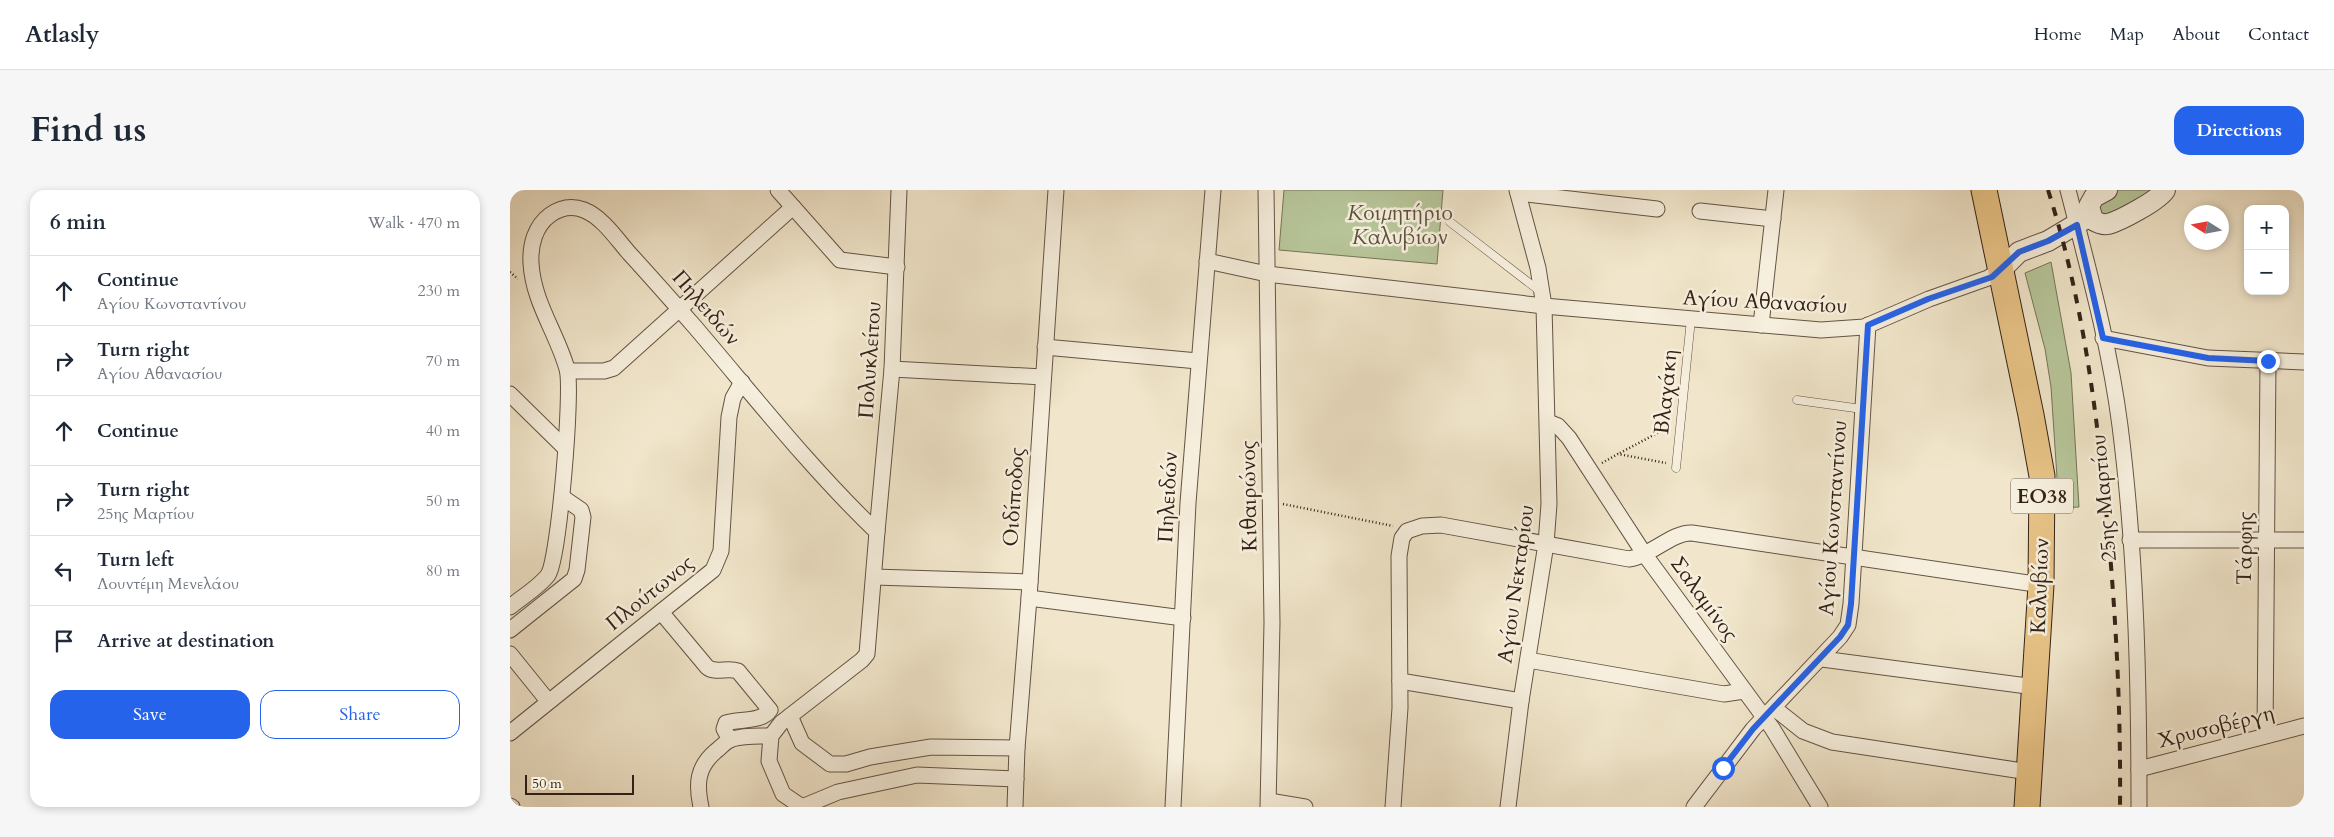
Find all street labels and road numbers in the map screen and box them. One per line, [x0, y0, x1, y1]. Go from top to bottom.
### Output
street label: Πηλειδών [665, 264, 747, 352]
street label: Αγίου Αθανασίου [1682, 283, 1848, 321]
street label: Πολυκλείτου [851, 300, 889, 420]
street label: Βλαχάκη [1647, 348, 1685, 436]
street label: Αγίου Κωνσταντίνου [1812, 419, 1854, 617]
street label: 25ης Μαρτίου [2084, 433, 2124, 563]
street label: Κιθαιρώνος [1234, 440, 1264, 552]
street label: Οιδίποδος [996, 446, 1032, 548]
street label: Πηλειδών [1151, 451, 1185, 543]
road number: ΕΟ38 [2011, 478, 2073, 514]
street label: Αγίου Νεκταρίου [1491, 503, 1541, 665]
street label: Τάρφης [2230, 511, 2260, 585]
street label: Καλυβίων [2024, 538, 2056, 634]
street label: Πλούτωνος [600, 549, 700, 637]
street label: Σαλαμίνος [1663, 551, 1745, 647]
street label: Χρυσοβέργη [2155, 699, 2277, 755]

